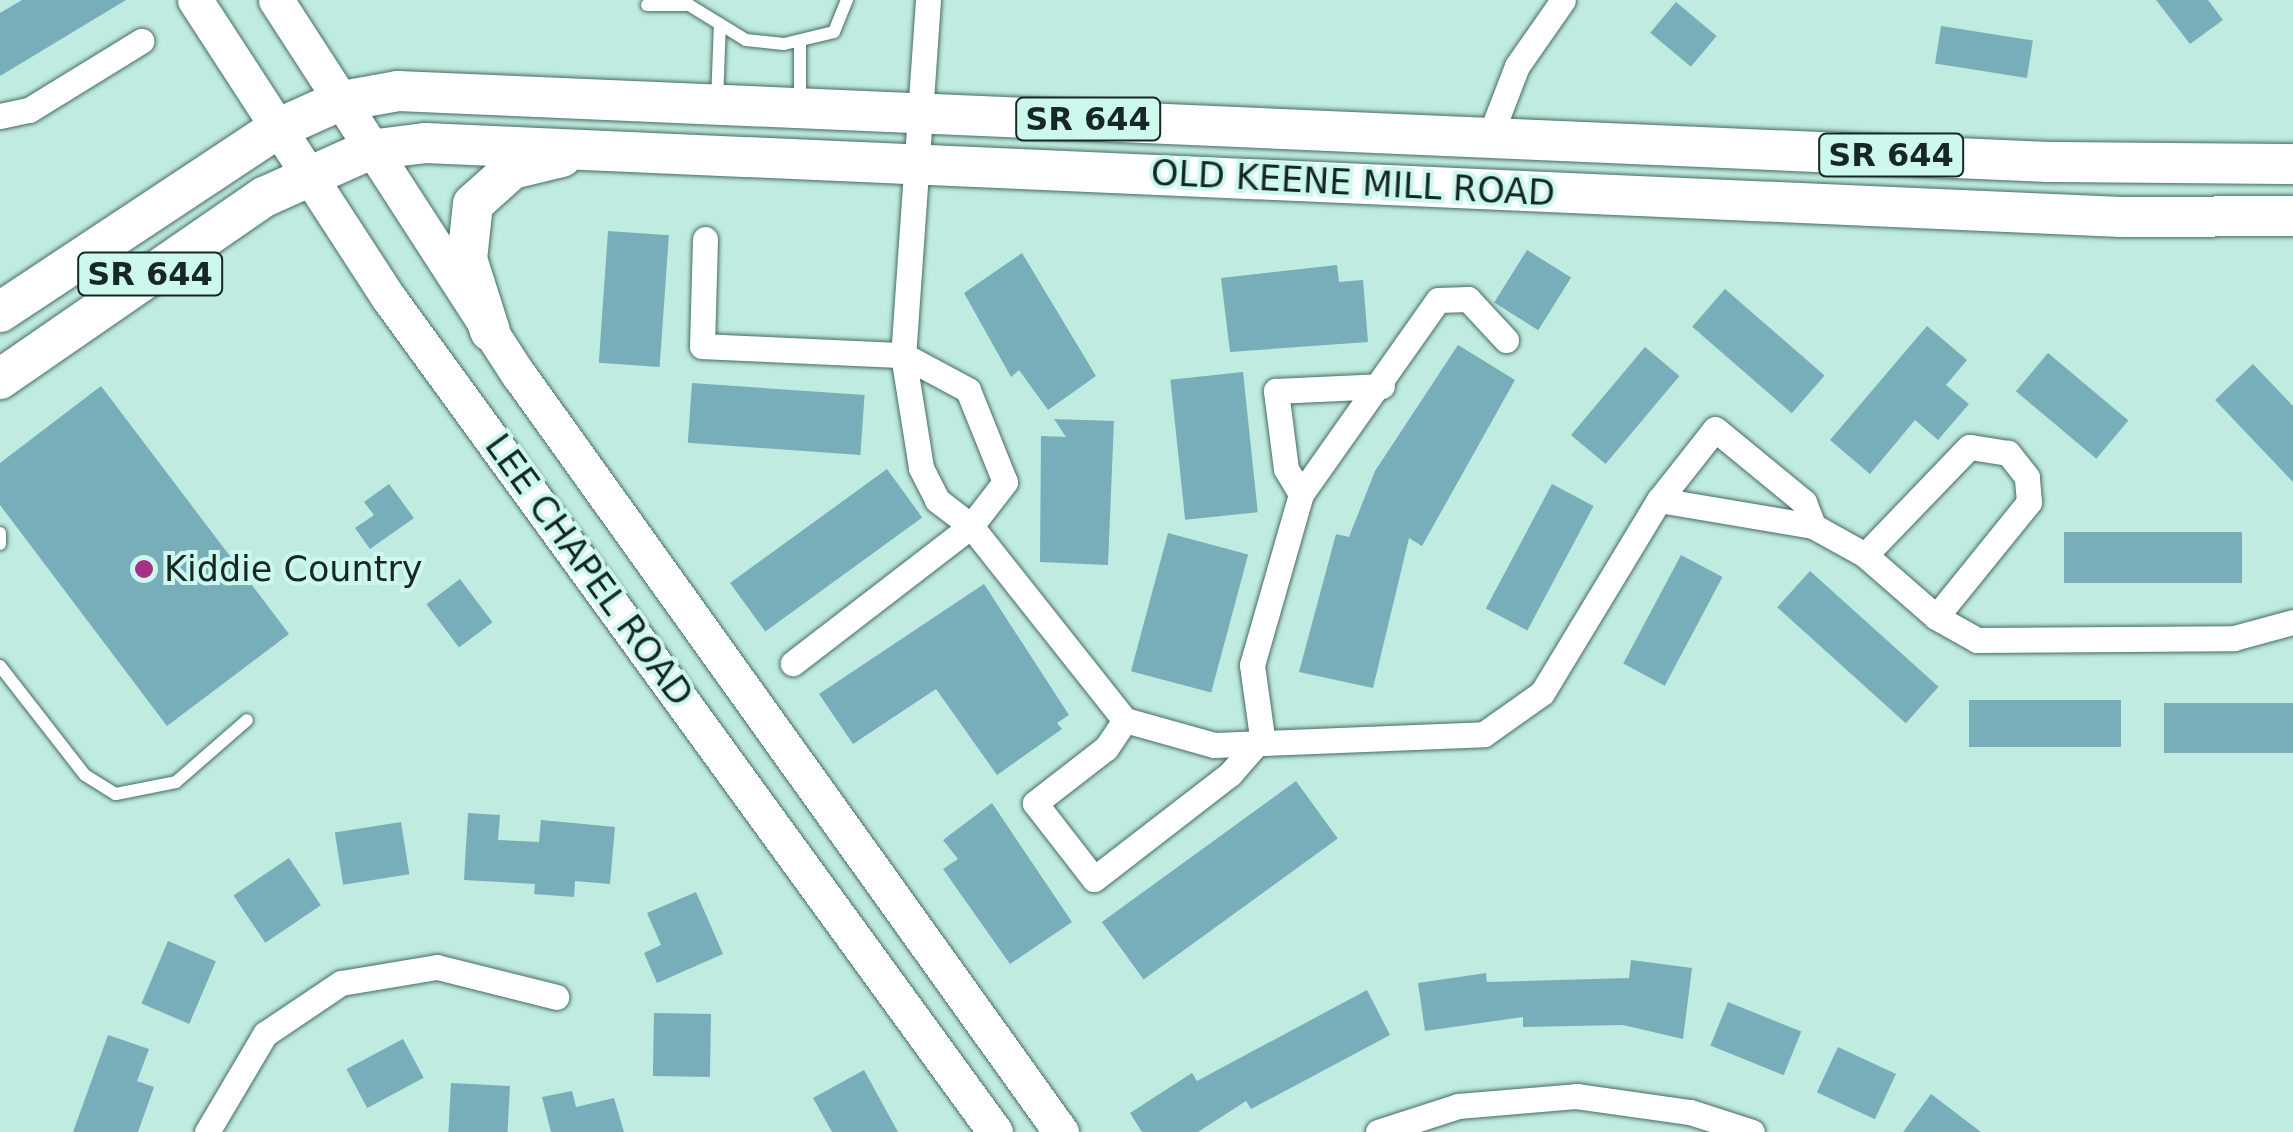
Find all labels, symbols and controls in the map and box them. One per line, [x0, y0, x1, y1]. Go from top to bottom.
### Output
road number: SR 644 [1013, 92, 1163, 146]
road number: SR 644 [1816, 128, 1966, 182]
street label: OLD KEENE MILL ROAD [1150, 151, 1556, 215]
road number: SR 644 [75, 247, 225, 301]
street label: LEE CHAPEL ROAD [476, 426, 702, 714]
place label: Kiddie Country [164, 548, 423, 590]
marker: Kiddie Country [133, 558, 155, 580]

